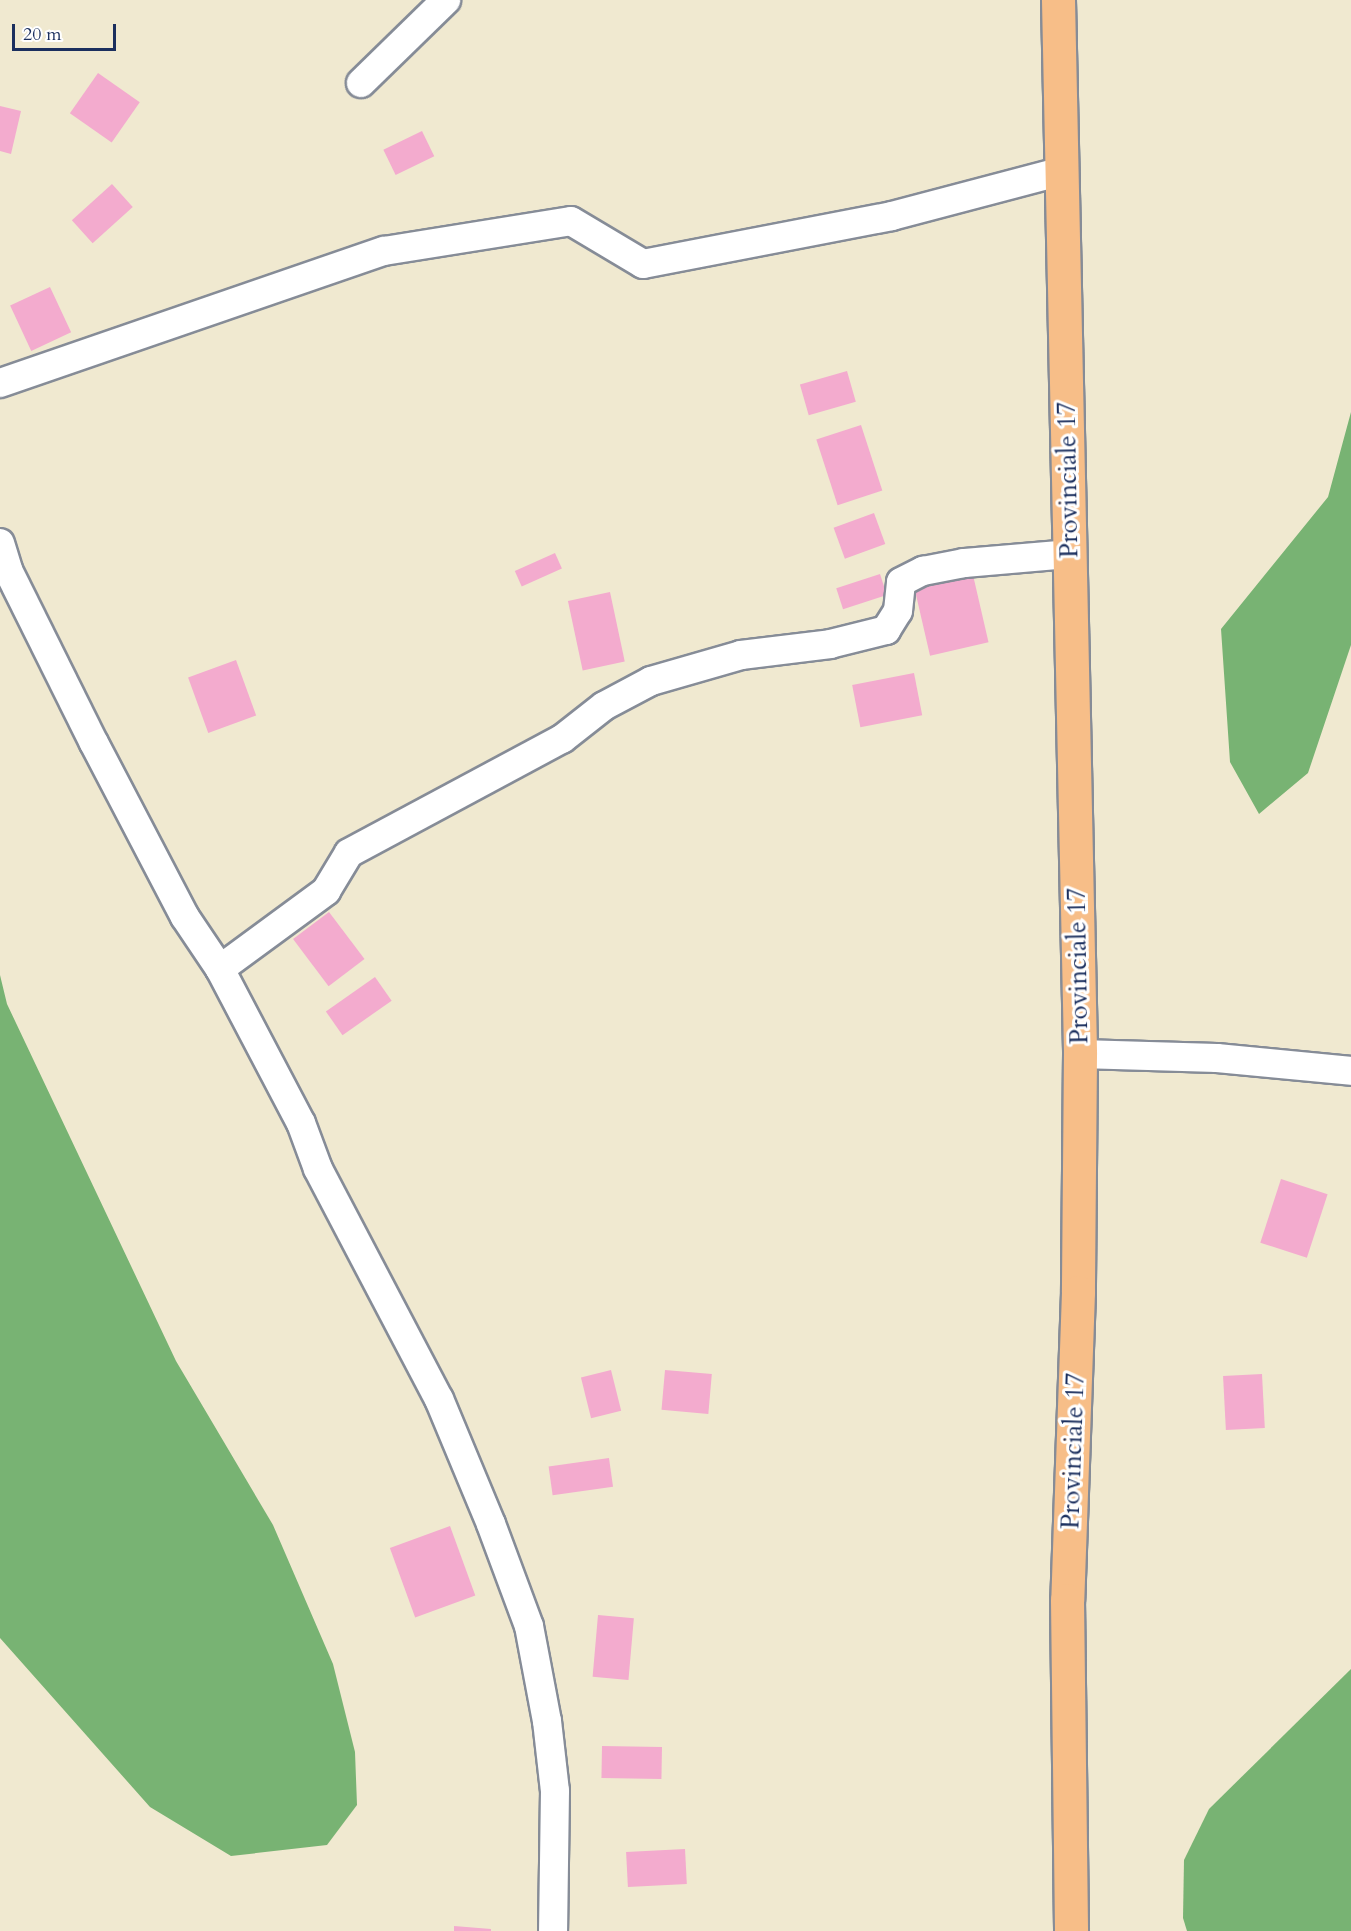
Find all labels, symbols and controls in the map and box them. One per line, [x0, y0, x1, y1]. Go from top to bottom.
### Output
scale bar [15, 12, 118, 50]
text: 20 m [23, 22, 62, 47]
street label: Provinciale 17 [1051, 401, 1085, 559]
street label: Provinciale 17 [1061, 887, 1095, 1045]
street label: Provinciale 17 [1055, 1372, 1091, 1530]

